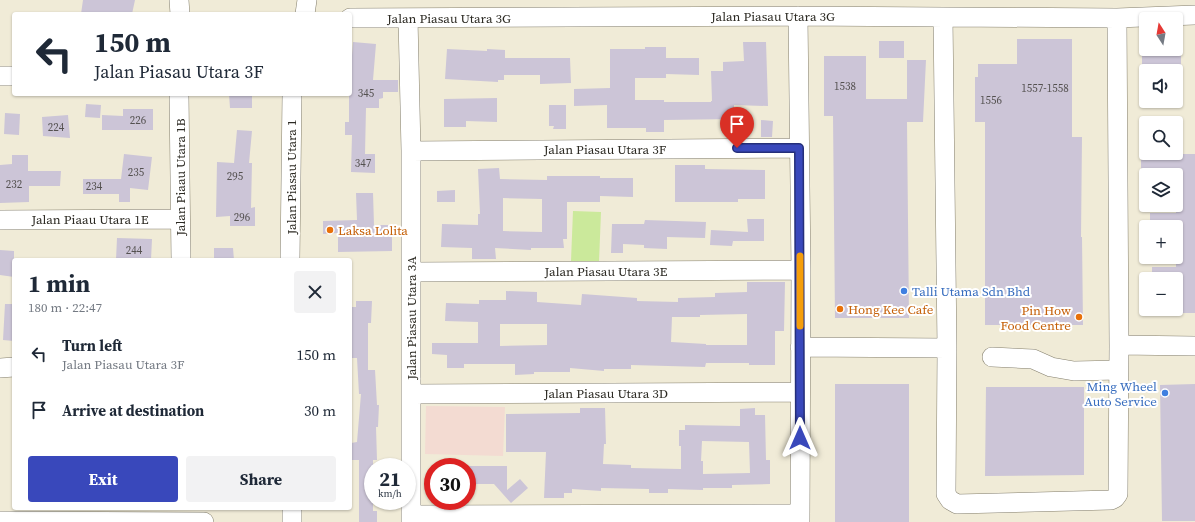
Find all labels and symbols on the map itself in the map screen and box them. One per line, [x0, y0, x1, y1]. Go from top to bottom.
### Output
street label: Jalan Piasau Utara 3G [710, 8, 835, 25]
street label: Jalan Piasau Utara 3G [386, 10, 511, 27]
north arrow [1139, 12, 1183, 56]
house number: 1538 [834, 79, 856, 94]
house number: 1557-1558 [1021, 81, 1069, 96]
house number: 345 [358, 86, 375, 101]
house number: 1556 [980, 93, 1002, 108]
pin [720, 107, 754, 148]
house number: 226 [130, 113, 147, 128]
street label: Jalan Piaau Utara 1B [172, 118, 189, 237]
house number: 224 [48, 120, 65, 135]
street label: Jalan Piasau Utara 1 [283, 120, 300, 235]
street label: Jalan Piasau Utara 3F [543, 141, 667, 158]
house number: 347 [355, 156, 372, 171]
house number: 235 [128, 165, 145, 180]
house number: 295 [227, 169, 244, 184]
house number: 232 [6, 177, 23, 192]
house number: 234 [86, 179, 103, 194]
house number: 296 [234, 210, 251, 225]
street label: Jalan Piaau Utara 1E [30, 211, 149, 228]
place label: Laksa Lolita [338, 222, 408, 239]
marker: Laksa Lolita [325, 225, 335, 235]
house number: 244 [126, 243, 143, 258]
street label: Jalan Piasau Utara 3A [403, 256, 420, 381]
street label: Jalan Piasau Utara 3E [544, 263, 668, 280]
place label: Talli Utama Sdn Bhd [912, 283, 1031, 300]
marker: Talli Utama Sdn Bhd [899, 286, 909, 296]
place label: Hong Kee Cafe [848, 301, 934, 318]
place label: Pin How Food Centre [1000, 302, 1071, 334]
marker: Hong Kee Cafe [835, 304, 845, 314]
marker: Pin How Food Centre [1074, 312, 1084, 322]
place label: Ming Wheel Auto Service [1084, 378, 1157, 410]
street label: Jalan Piasau Utara 3D [543, 385, 668, 402]
marker: Ming Wheel Auto Service [1160, 388, 1170, 398]
position arrow [779, 417, 821, 459]
speed limit sign: 30 [424, 458, 476, 510]

